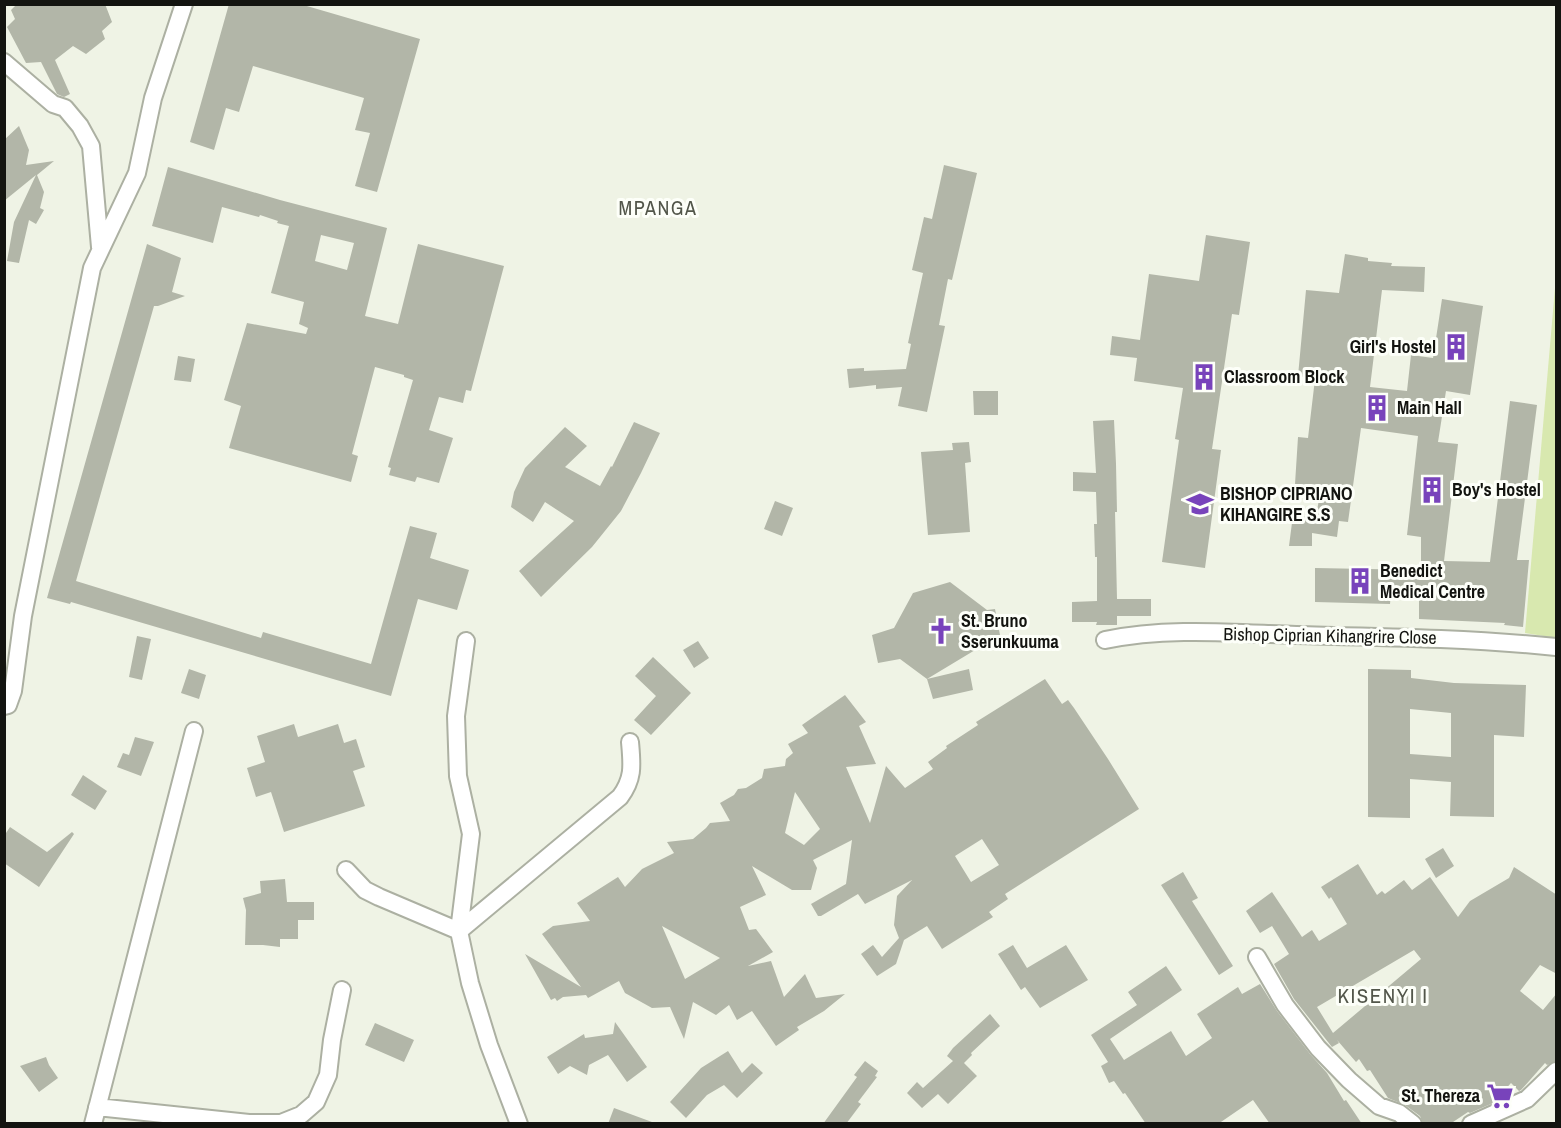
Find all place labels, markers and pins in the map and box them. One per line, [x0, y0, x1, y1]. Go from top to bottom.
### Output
building icon: Girl's Hostel [1441, 332, 1471, 362]
place label: Girl's Hostel [1350, 334, 1436, 359]
building icon: Classroom Block [1189, 362, 1219, 392]
place label: Classroom Block [1224, 364, 1345, 389]
building icon: Main Hall [1362, 393, 1392, 423]
place label: Main Hall [1397, 395, 1462, 420]
building icon: Boy's Hostel [1417, 475, 1447, 505]
place label: Boy's Hostel [1452, 477, 1541, 502]
place label: BISHOP CIPRIANO KIHANGIRE S.S [1220, 481, 1353, 527]
school or university icon: BISHOP CIPRIANO KIHANGIRE S.S [1185, 489, 1215, 519]
place label: Benedict Medical Centre [1380, 558, 1485, 604]
building icon: Benedict Medical Centre [1345, 566, 1375, 596]
place label: St. Bruno Sserunkuuma [961, 608, 1059, 654]
church icon: St. Bruno Sserunkuuma [926, 616, 956, 646]
supermarket icon: St. Thereza [1485, 1081, 1515, 1111]
place label: St. Thereza [1401, 1083, 1481, 1108]

